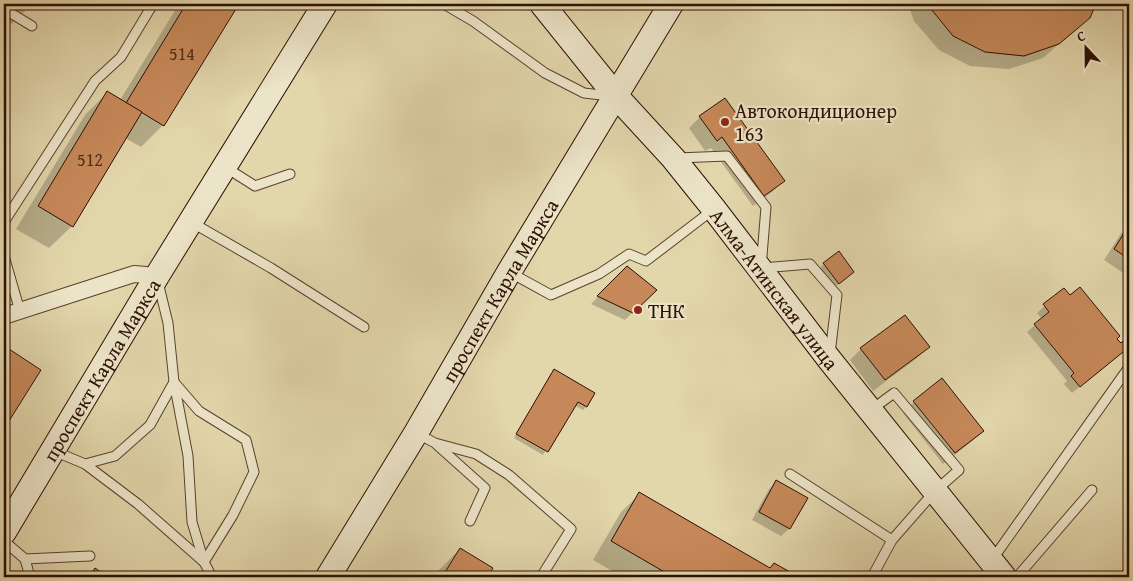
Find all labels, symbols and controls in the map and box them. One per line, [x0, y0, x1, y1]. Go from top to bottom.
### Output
north arrow [1060, 22, 1110, 72]
text: С [1074, 25, 1089, 47]
house number: 514 [169, 40, 195, 67]
place label: Автокондиционер 163 [735, 96, 897, 148]
marker: Автокондиционер 163 [719, 116, 731, 128]
house number: 512 [77, 146, 103, 173]
street label: проспект Карла Маркса [434, 192, 565, 388]
street label: Алма-Атинская улица [704, 202, 847, 376]
street label: проспект Карла Маркса [35, 272, 167, 467]
place label: ТНК [648, 296, 685, 325]
marker: ТНК [632, 304, 644, 316]

